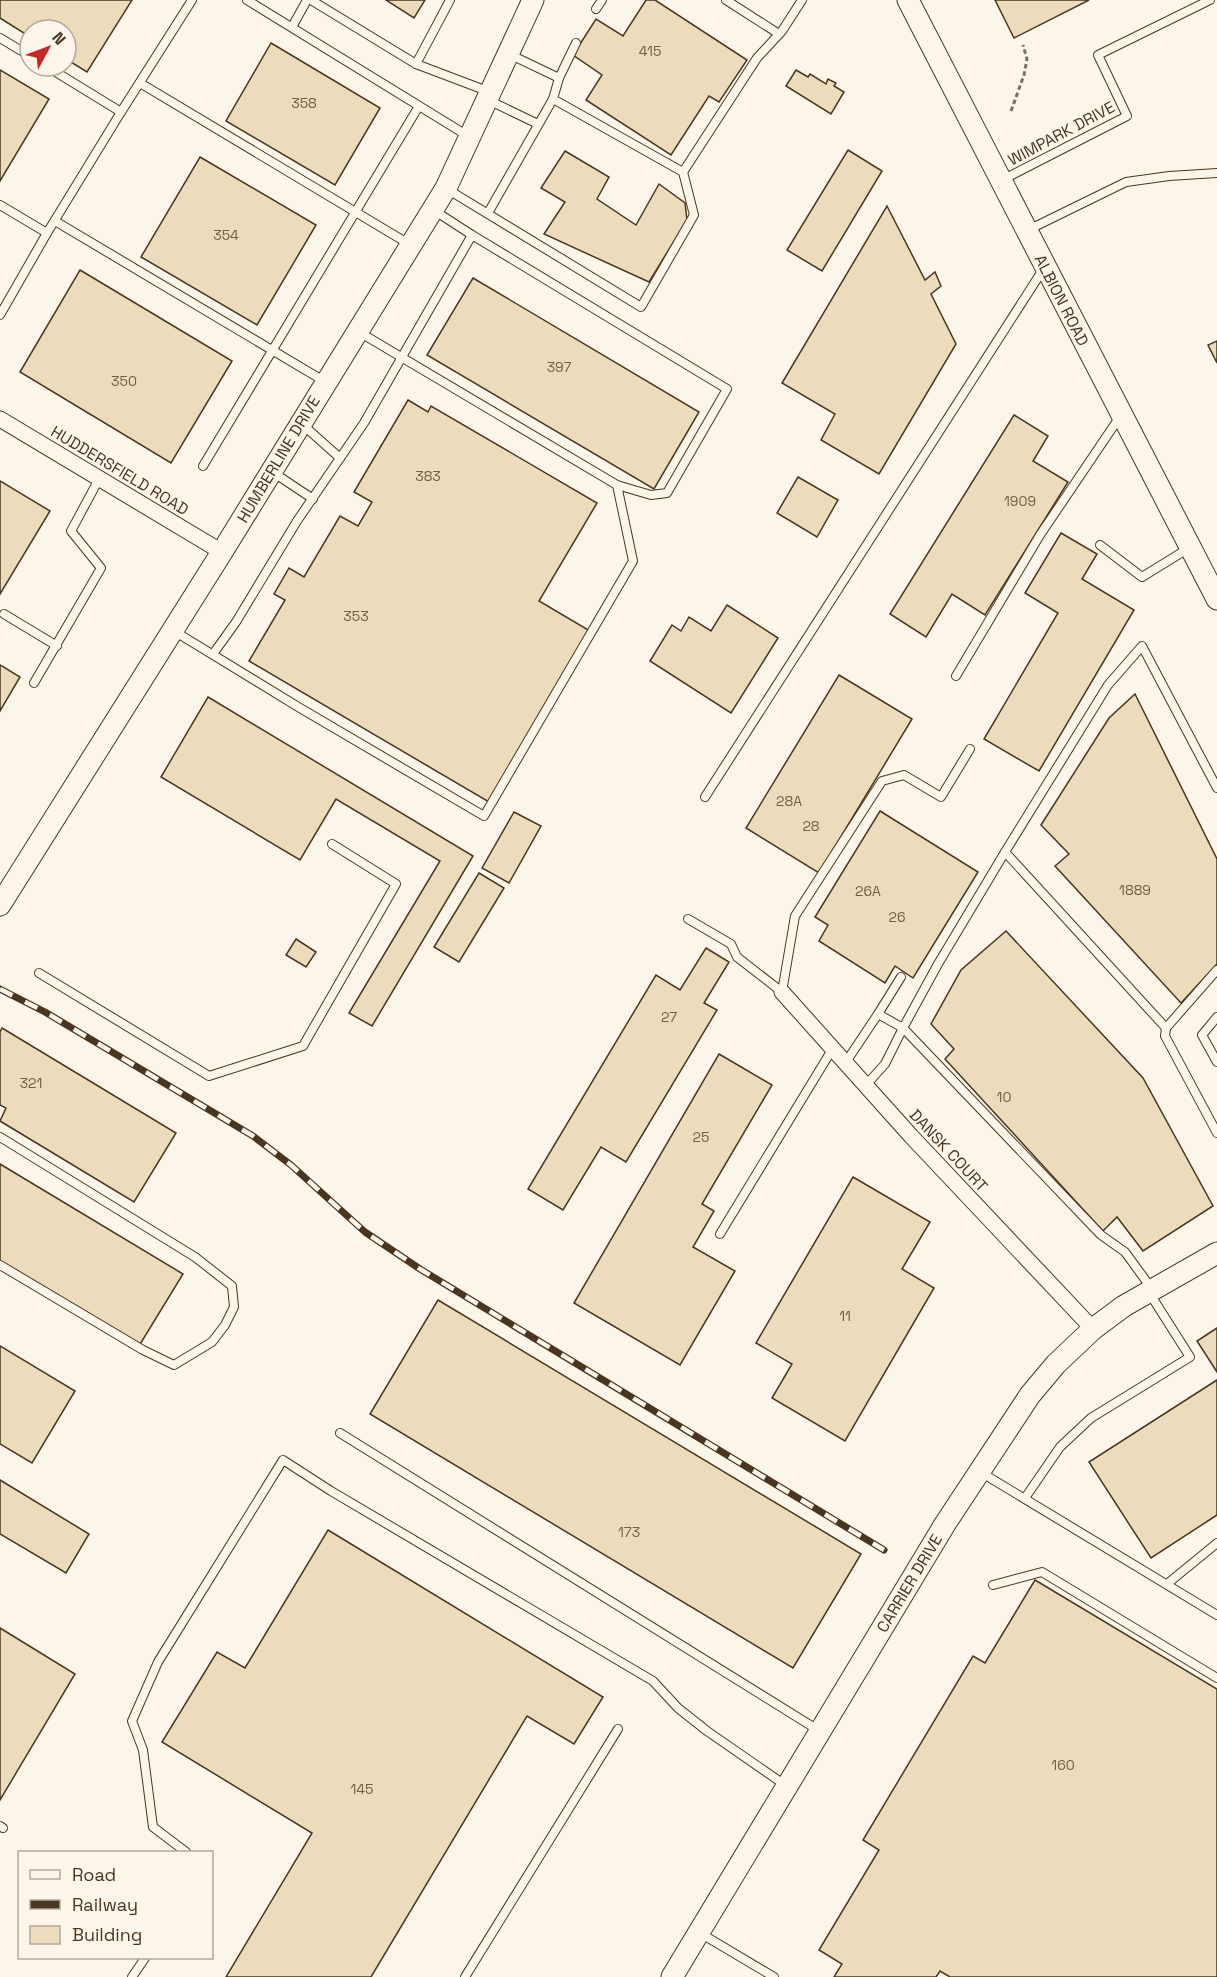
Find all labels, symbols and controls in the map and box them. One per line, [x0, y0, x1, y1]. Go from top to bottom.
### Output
north arrow [18, 18, 78, 78]
text: N [47, 28, 70, 49]
house number: 415 [639, 42, 661, 60]
house number: 358 [291, 94, 317, 112]
street label: WIMPARK DRIVE [1004, 96, 1118, 170]
house number: 354 [213, 226, 239, 244]
street label: ALBION ROAD [1029, 251, 1094, 350]
house number: 397 [547, 358, 571, 376]
house number: 350 [111, 372, 137, 390]
street label: HUMBERLINE DRIVE [232, 392, 325, 527]
street label: HUDDERSFIELD ROAD [47, 421, 193, 520]
house number: 383 [415, 467, 441, 485]
house number: 1909 [1004, 492, 1036, 510]
house number: 353 [343, 607, 369, 625]
house number: 28A [776, 792, 802, 810]
house number: 28 [802, 817, 820, 835]
house number: 1889 [1119, 881, 1151, 899]
house number: 26A [855, 882, 881, 900]
house number: 26 [888, 908, 906, 926]
house number: 27 [661, 1008, 677, 1026]
house number: 321 [20, 1074, 42, 1092]
house number: 10 [997, 1088, 1011, 1106]
street label: DANSK COURT [905, 1104, 992, 1196]
house number: 25 [693, 1128, 709, 1146]
house number: 11 [839, 1307, 851, 1325]
house number: 173 [618, 1523, 640, 1541]
street label: CARRIER DRIVE [872, 1530, 947, 1636]
house number: 160 [1051, 1756, 1075, 1774]
house number: 145 [351, 1780, 374, 1798]
legend [18, 1851, 213, 1959]
text: Road [72, 1863, 116, 1886]
text: Railway [72, 1893, 138, 1916]
text: Building [72, 1923, 142, 1946]

